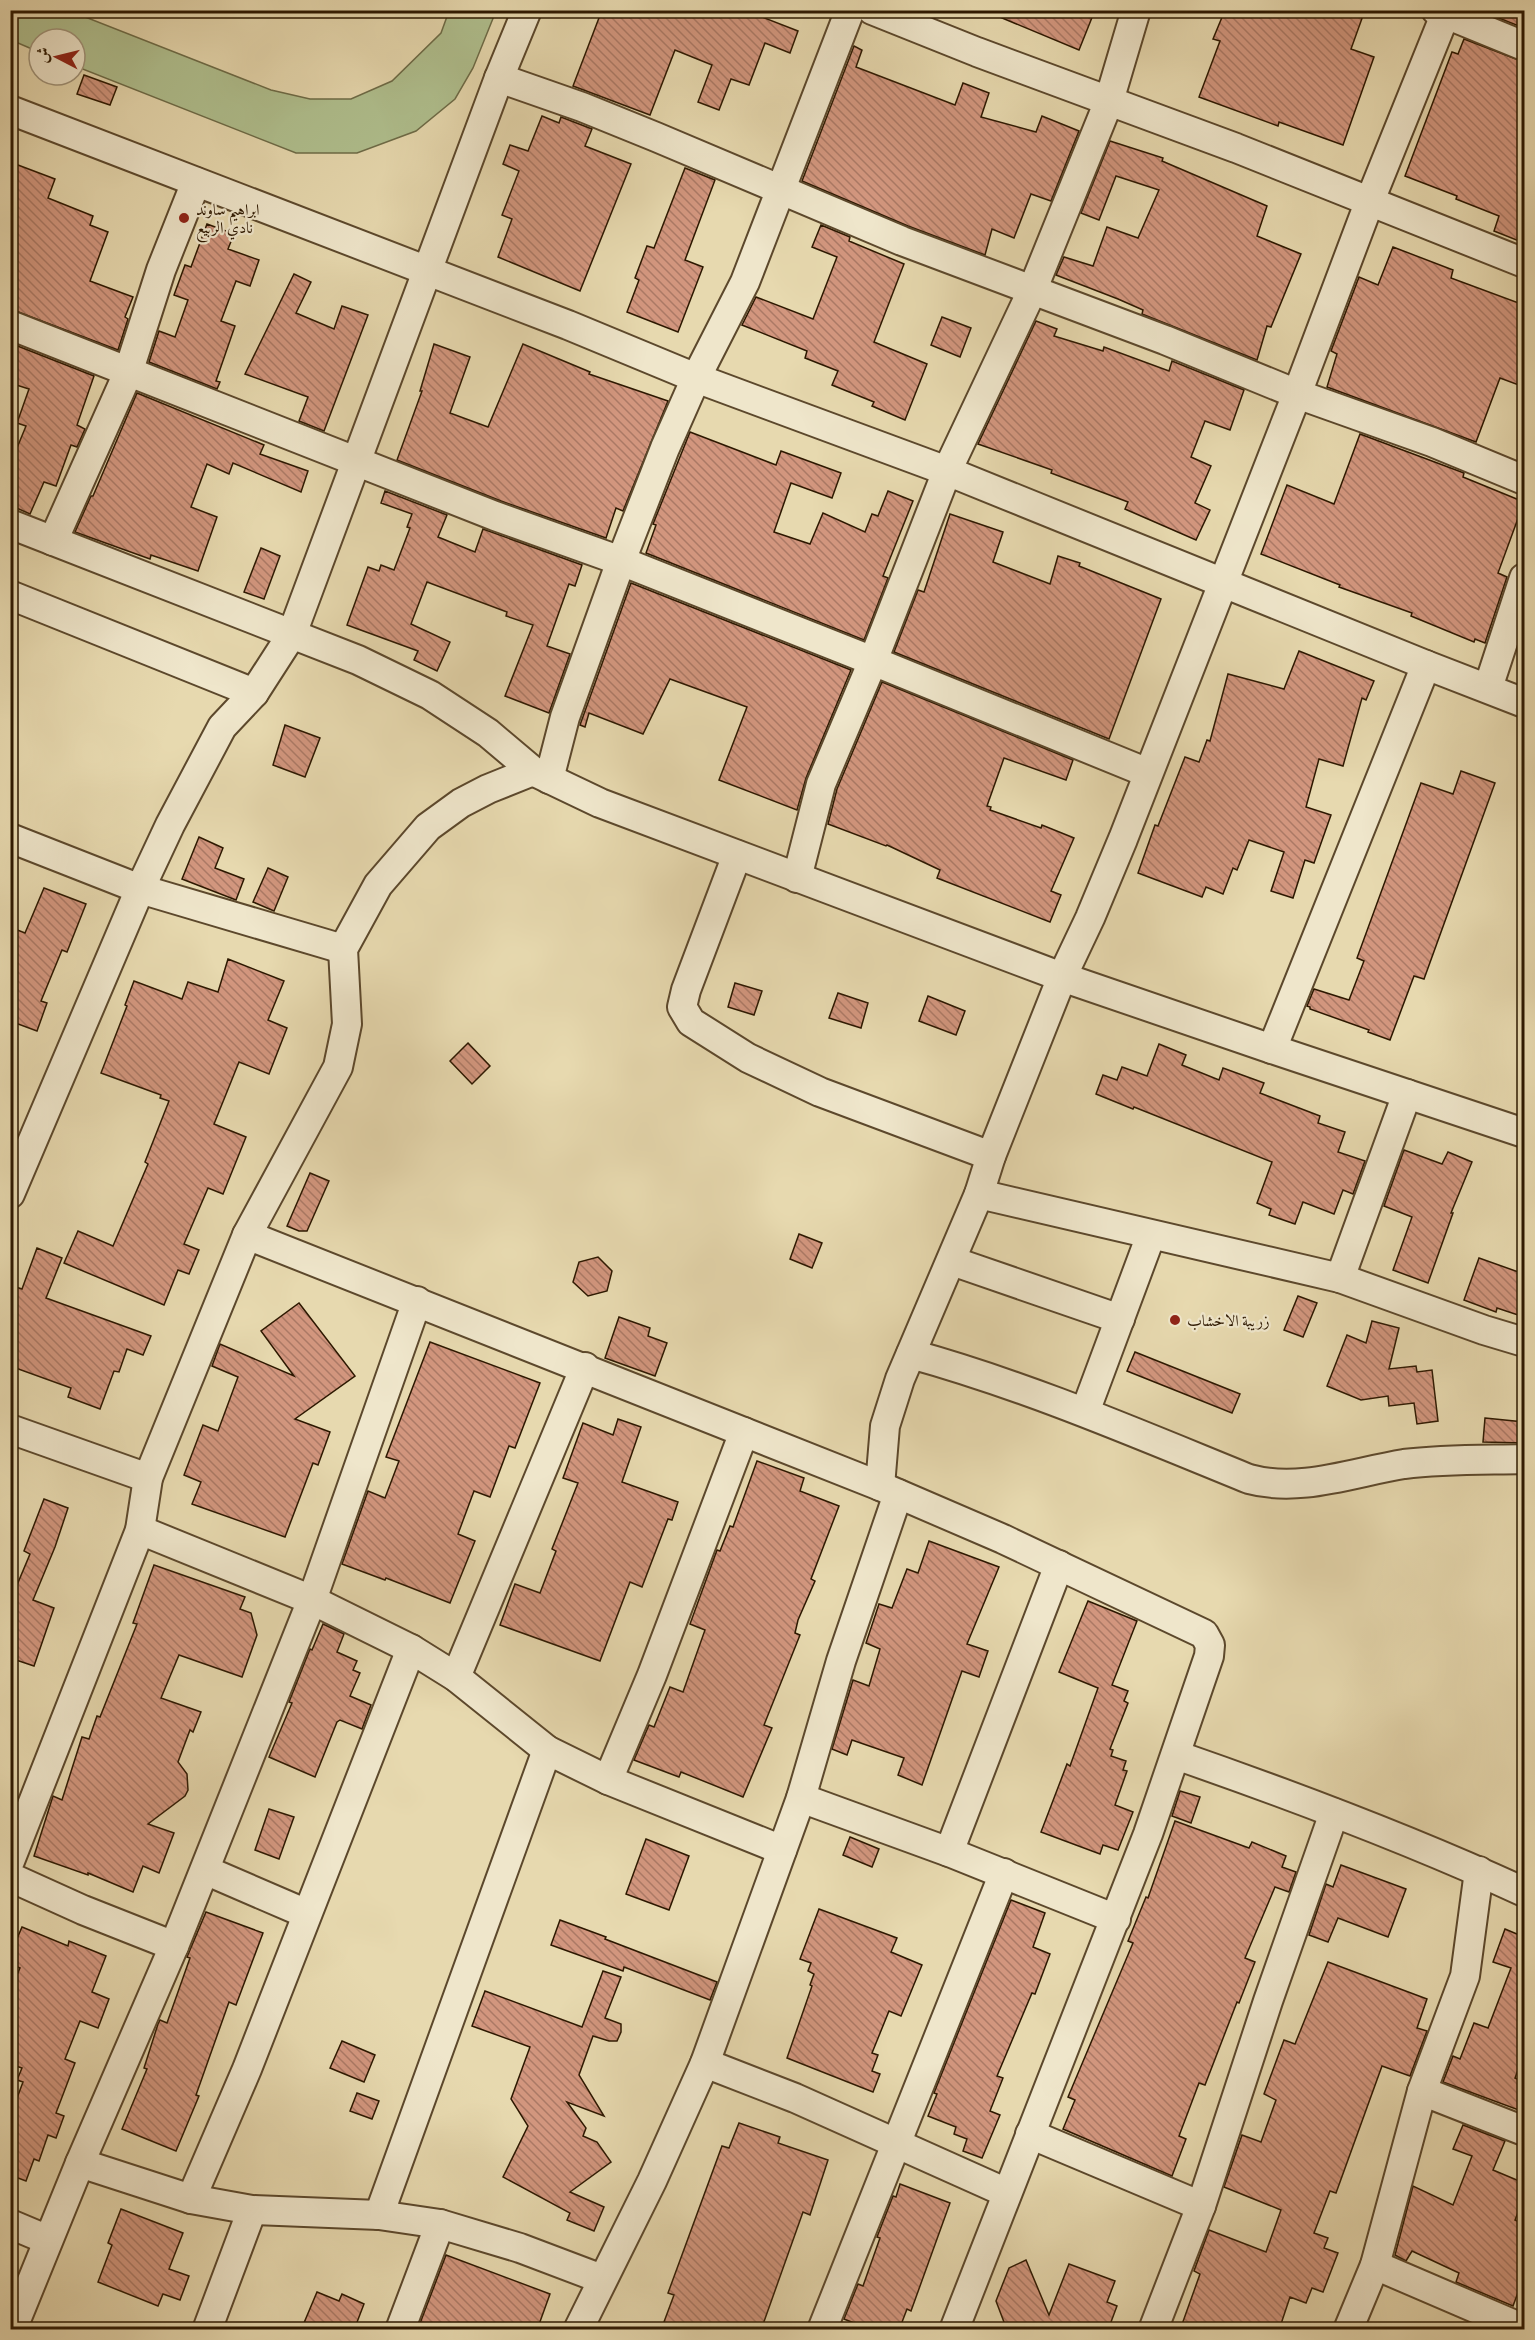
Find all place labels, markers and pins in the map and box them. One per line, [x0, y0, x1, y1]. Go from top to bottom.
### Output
place label: ابراهيم ساوند نادي الربيع [196, 200, 260, 243]
marker: ابراهيم ساوند نادي الربيع [177, 211, 191, 225]
place label: زريبة الاخشاب [1187, 1311, 1270, 1333]
marker: زريبة الاخشاب [1168, 1313, 1182, 1327]

